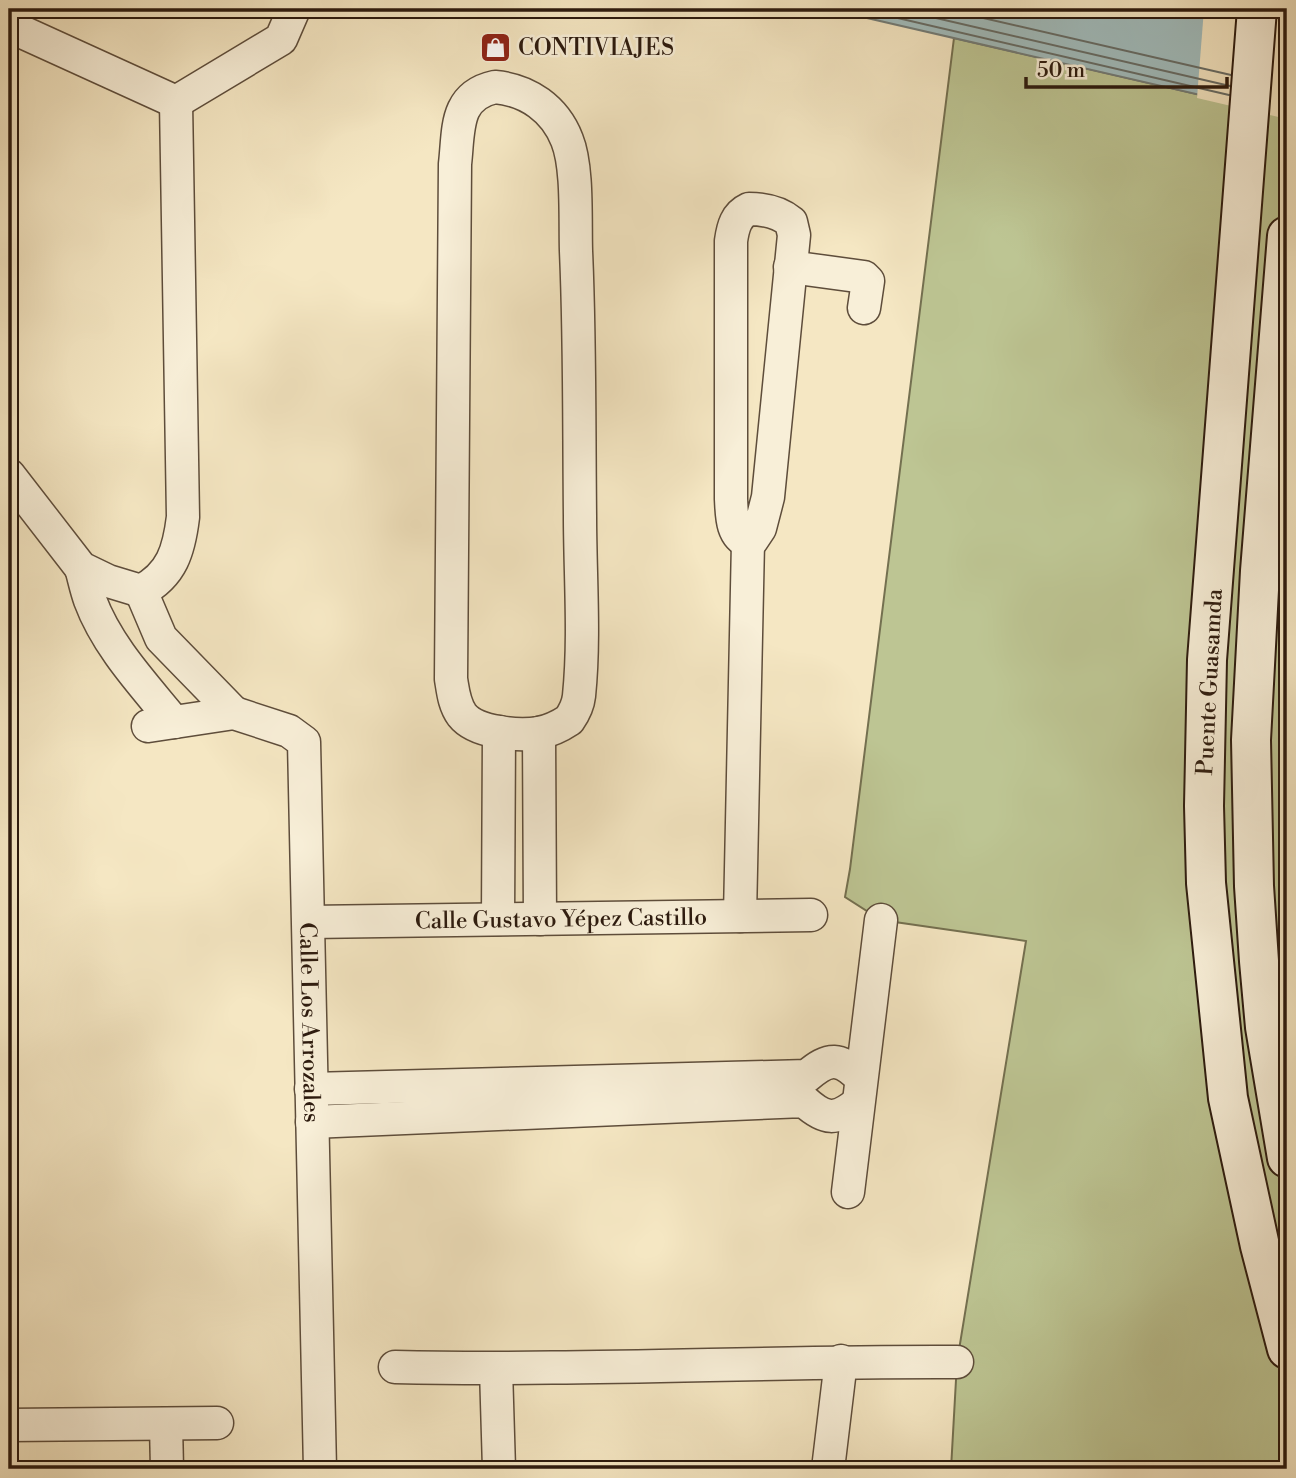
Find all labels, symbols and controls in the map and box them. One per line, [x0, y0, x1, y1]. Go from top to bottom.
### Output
shop icon: CONTIVIAJES [478, 30, 512, 64]
place label: CONTIVIAJES [518, 34, 674, 62]
scale bar [1026, 46, 1228, 90]
text: 50 m [1037, 58, 1085, 84]
street label: Puente Guasamda [1191, 588, 1229, 776]
street label: Calle Gustavo Yépez Castillo [415, 903, 707, 936]
street label: Calle Los Arrozales [293, 922, 325, 1123]

